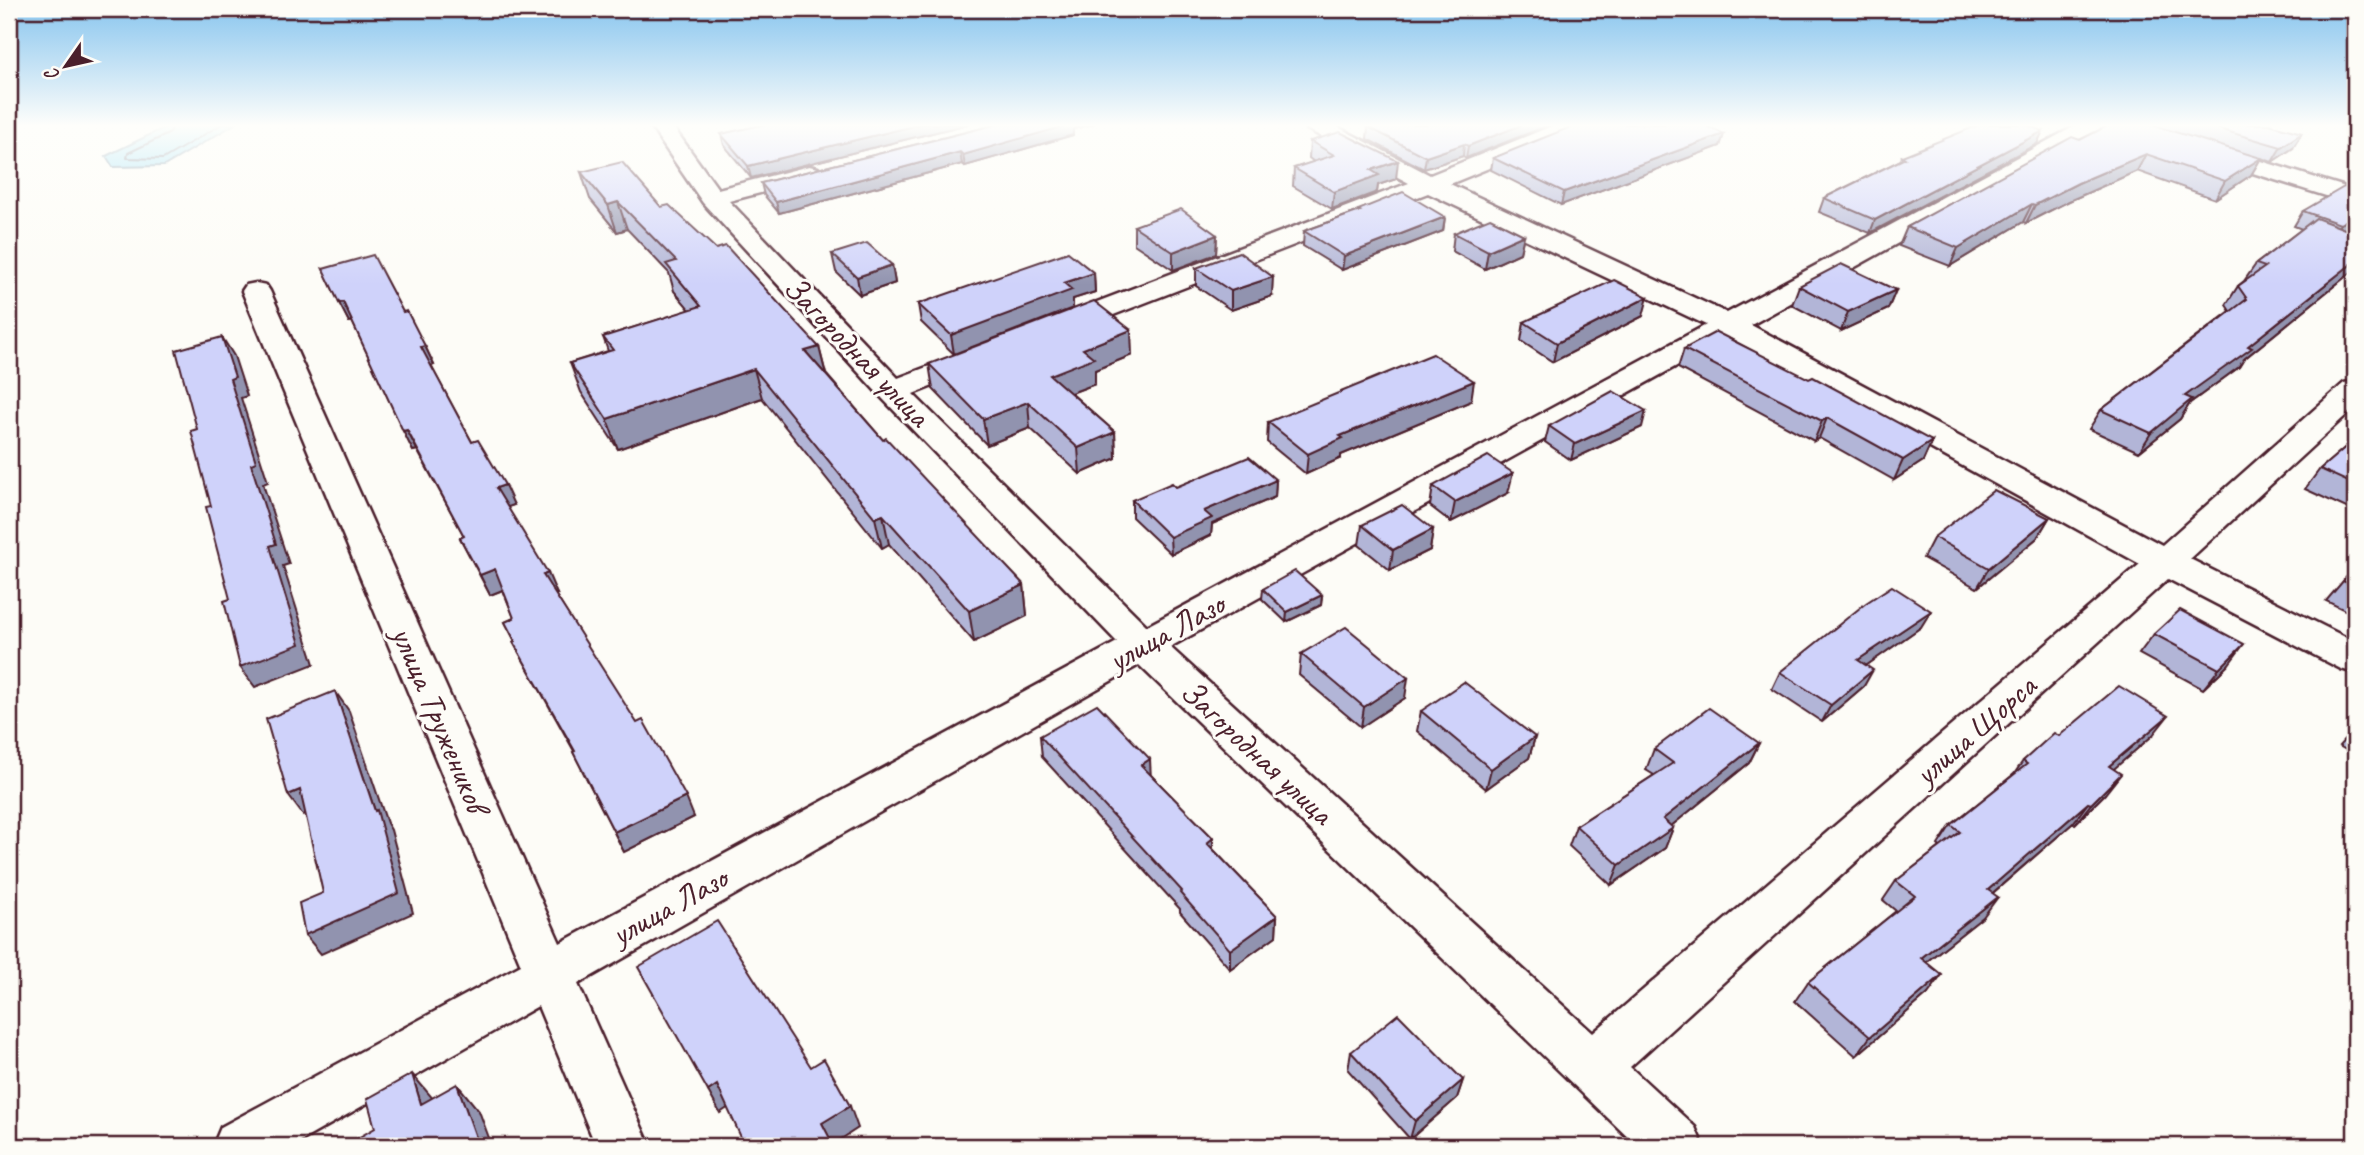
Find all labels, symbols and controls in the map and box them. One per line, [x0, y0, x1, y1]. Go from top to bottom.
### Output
north arrow [32, 32, 102, 102]
text: С [39, 62, 65, 86]
street label: Загородная улица [774, 267, 941, 437]
street label: улица Лазо [1099, 581, 1235, 682]
street label: улица Тружеников [381, 618, 501, 825]
street label: улица Щорса [1904, 664, 2046, 796]
street label: Загородная улица [1172, 670, 1344, 835]
street label: улица Лазо [602, 855, 738, 956]

